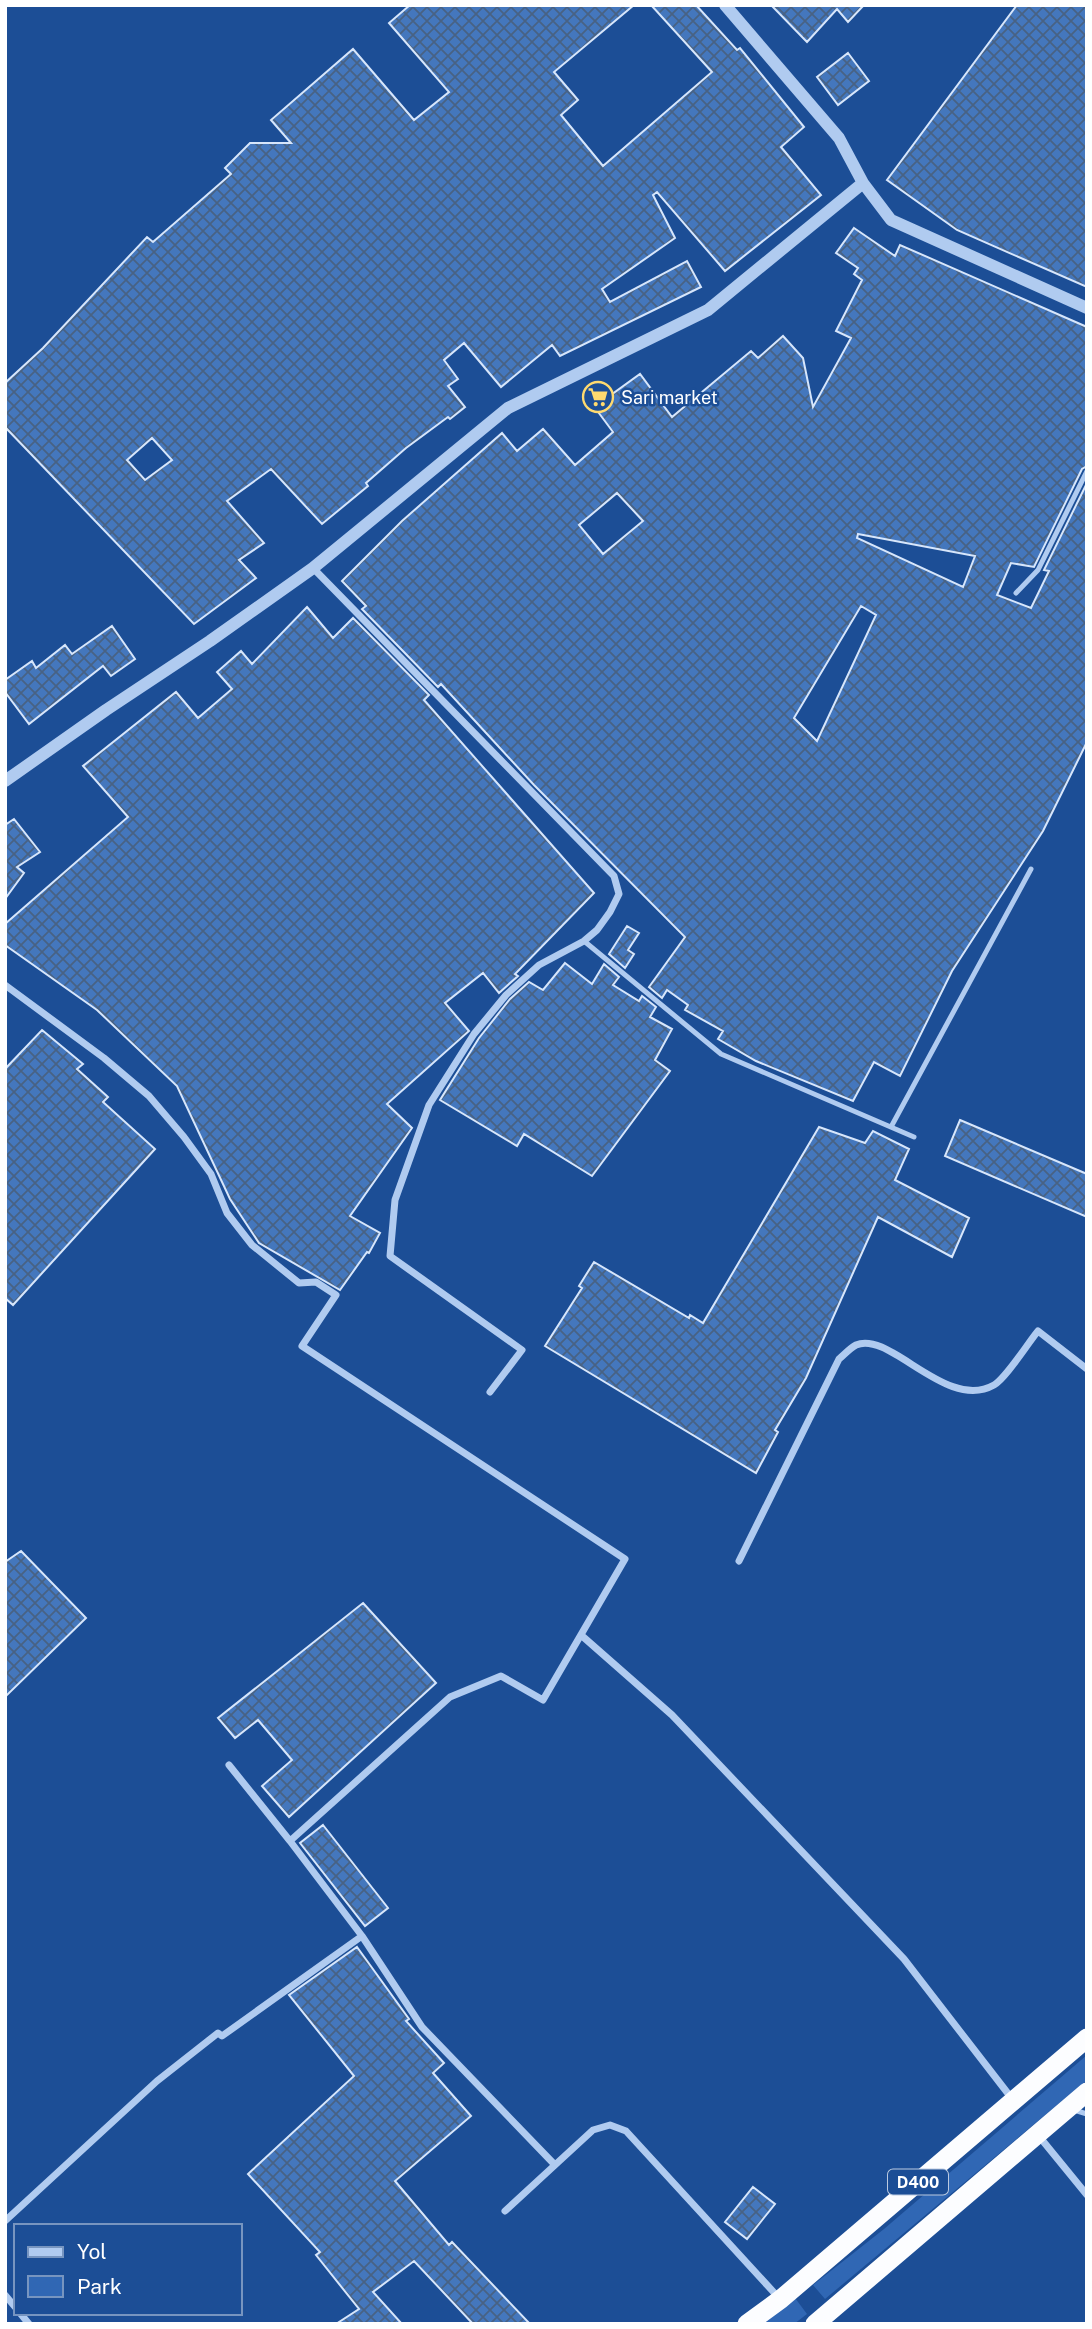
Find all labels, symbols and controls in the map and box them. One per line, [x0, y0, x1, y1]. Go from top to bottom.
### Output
supermarket icon: Sari market [581, 380, 615, 414]
place label: Sari market [621, 387, 718, 408]
road number: D400 [888, 2170, 948, 2194]
legend [14, 2224, 242, 2315]
text: Yol [77, 2239, 107, 2264]
text: Park [77, 2274, 122, 2299]

